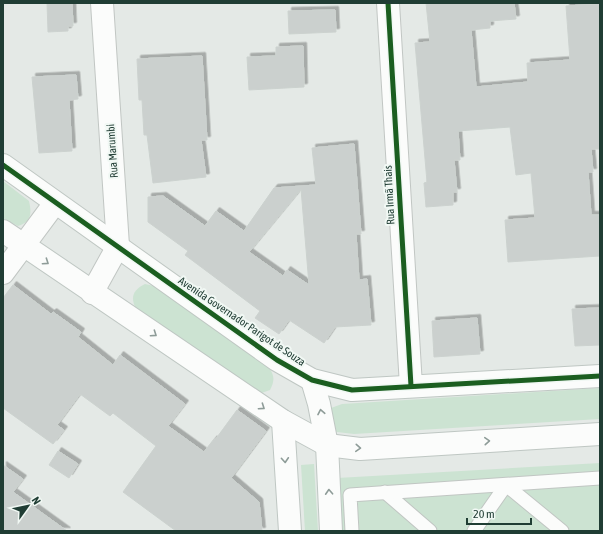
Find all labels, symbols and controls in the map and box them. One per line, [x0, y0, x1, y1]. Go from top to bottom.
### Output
street label: Rua Marumbi [104, 124, 120, 178]
street label: Rua Irmã Thais [381, 165, 397, 225]
one-way arrow [42, 257, 49, 264]
street label: Avenida Governador Parigot de Souza [176, 274, 308, 368]
one-way arrow [150, 329, 157, 337]
one-way arrow [258, 402, 265, 410]
one-way arrow [317, 409, 325, 415]
one-way arrow [484, 437, 490, 446]
one-way arrow [355, 444, 361, 453]
one-way arrow [281, 457, 290, 463]
north arrow [8, 486, 48, 526]
one-way arrow [325, 489, 334, 495]
text: N [30, 495, 43, 507]
scale bar [467, 500, 531, 526]
text: 20 m [473, 507, 495, 521]

